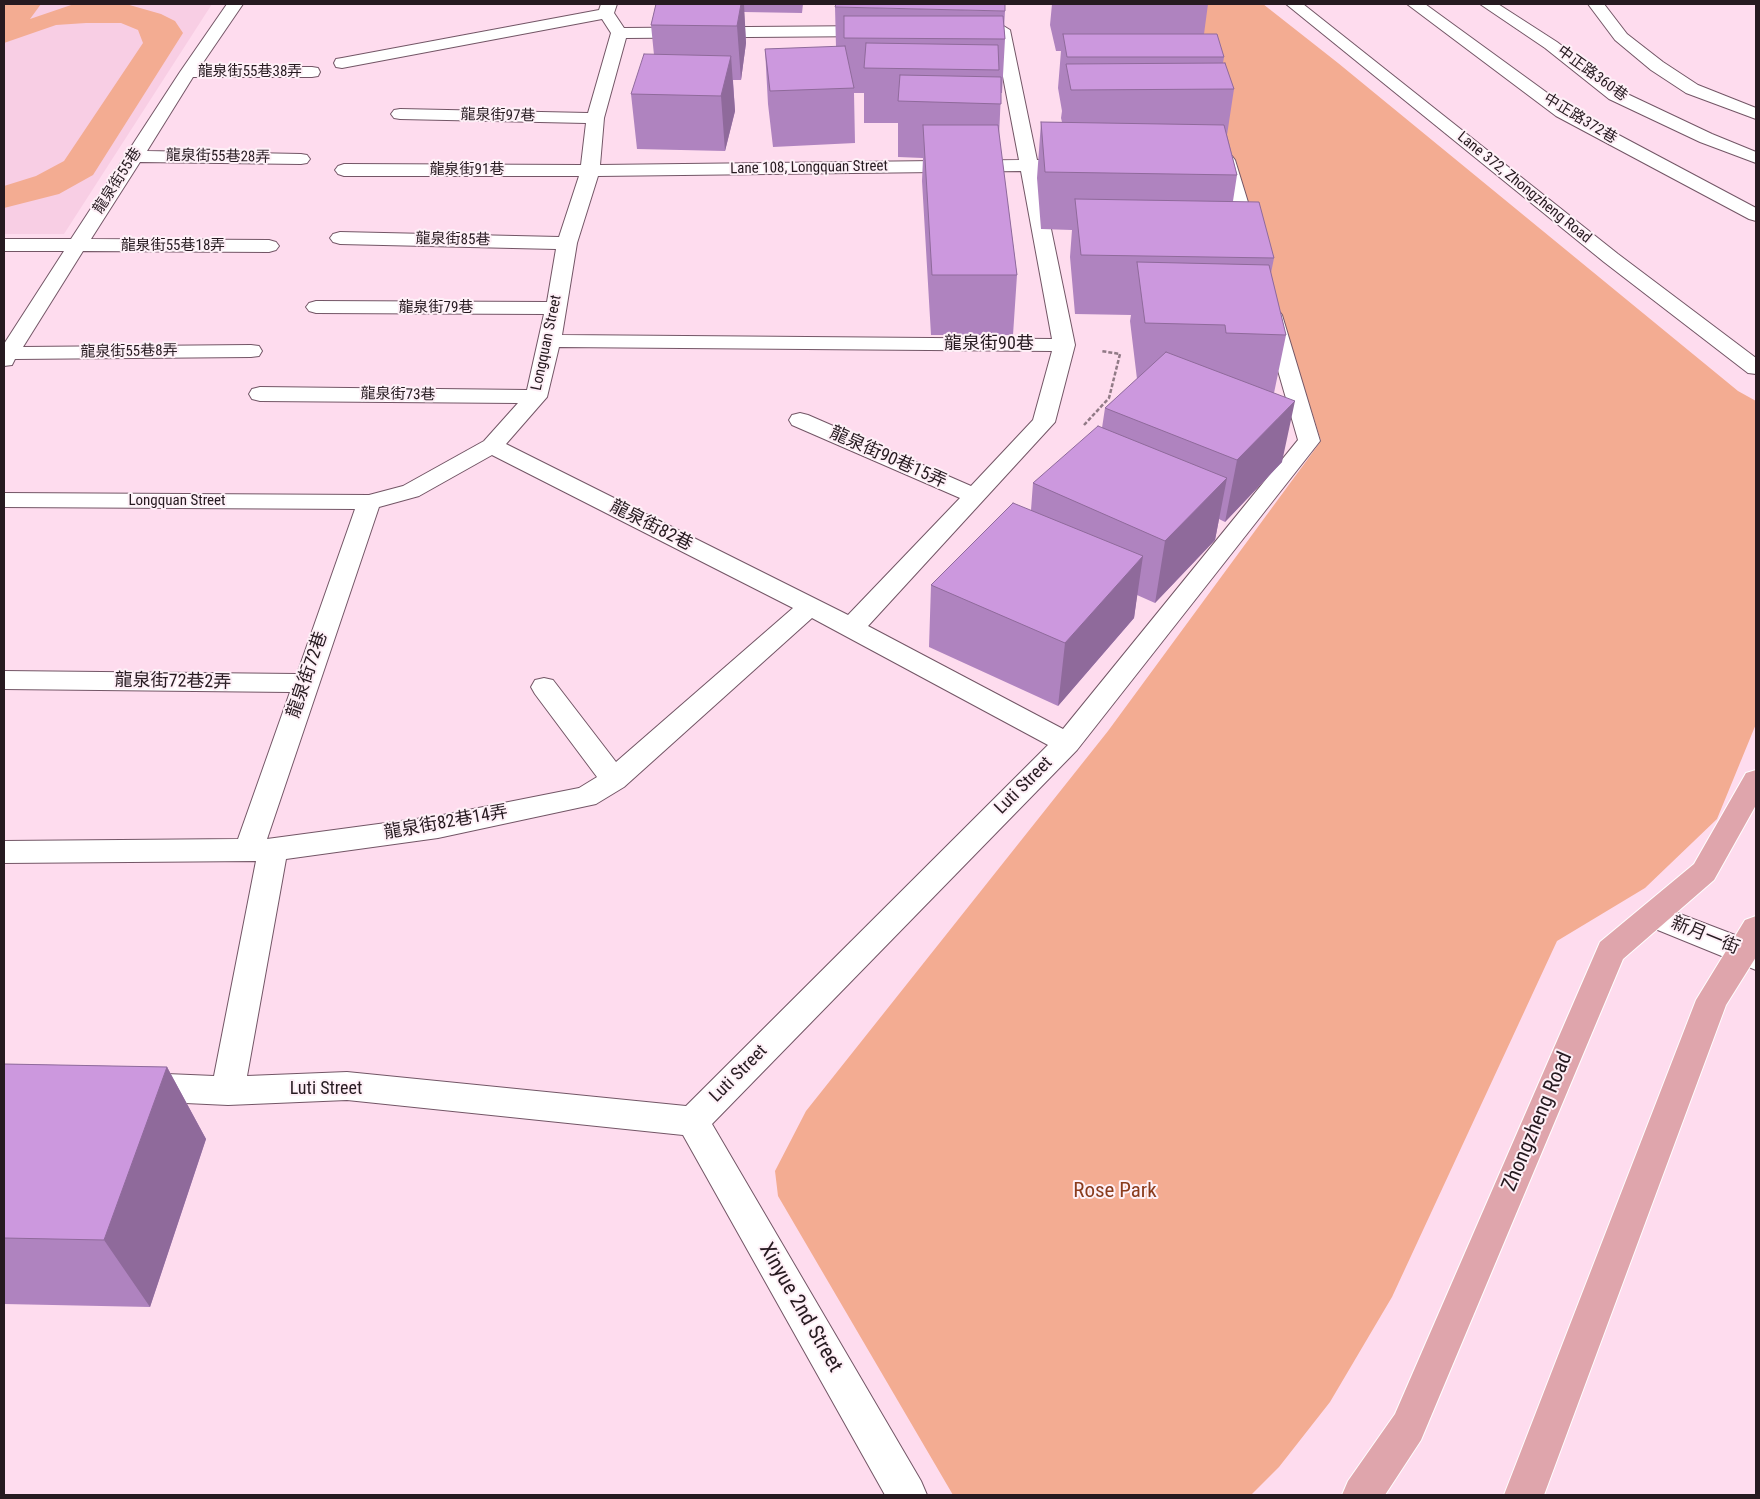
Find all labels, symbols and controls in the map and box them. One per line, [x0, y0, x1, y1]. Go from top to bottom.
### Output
street label: 中正路360巷 [1553, 43, 1631, 105]
street label: 龍泉街55巷38弄 [198, 63, 302, 81]
street label: 中正路372巷 [1540, 90, 1620, 148]
street label: 龍泉街97巷 [460, 106, 536, 126]
street label: Lane 372, Zhongzheng Road [1453, 128, 1595, 248]
street label: 龍泉街55巷 [90, 145, 146, 217]
street label: 龍泉街55巷28弄 [166, 147, 270, 167]
street label: Lane 108, Longquan Street [730, 158, 888, 178]
street label: 龍泉街91巷 [430, 161, 504, 179]
street label: 龍泉街85巷 [415, 230, 491, 250]
street label: 龍泉街55巷18弄 [121, 237, 225, 255]
street label: Longquan Street [528, 294, 566, 392]
street label: 龍泉街79巷 [399, 299, 473, 317]
street label: 龍泉街90巷 [944, 333, 1034, 355]
street label: 龍泉街55巷8弄 [80, 342, 178, 362]
street label: 龍泉街73巷 [360, 385, 436, 405]
street label: 龍泉街90巷15弄 [826, 423, 950, 493]
street label: Longquan Street [128, 492, 226, 510]
street label: 龍泉街82巷 [606, 496, 696, 556]
street label: 龍泉街72巷 [283, 629, 333, 721]
street label: 龍泉街72巷2弄 [114, 670, 232, 694]
street label: Luti Street [991, 753, 1057, 819]
street label: 龍泉街82巷14弄 [382, 801, 510, 845]
street label: 新月一街 [1668, 913, 1742, 959]
street label: Luti Street [706, 1041, 772, 1107]
street label: Zhongzheng Road [1497, 1049, 1579, 1195]
street label: Luti Street [290, 1078, 362, 1100]
park label: Rose Park [1073, 1179, 1157, 1205]
street label: Xinyue 2nd Street [753, 1239, 847, 1377]

